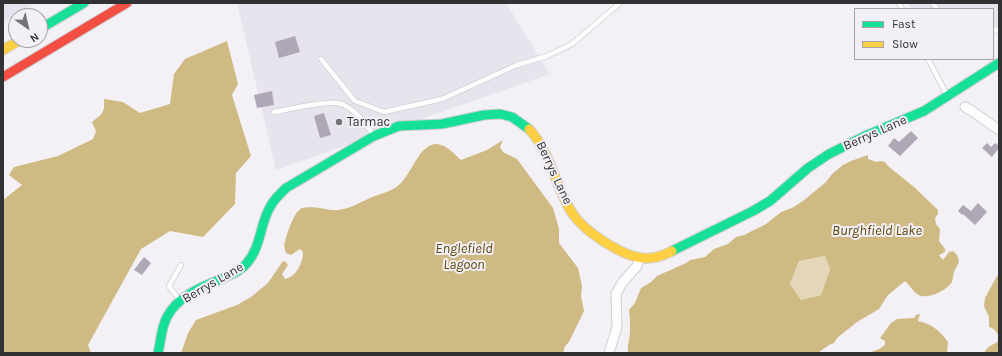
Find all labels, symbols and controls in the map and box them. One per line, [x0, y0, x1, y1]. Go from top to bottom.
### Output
north arrow [8, 8, 48, 48]
legend [854, 8, 994, 60]
text: Fast [892, 17, 915, 31]
text: N [28, 30, 41, 45]
text: Slow [892, 37, 918, 51]
street label: Berrys Lane [841, 112, 909, 154]
place label: Tarmac [347, 114, 390, 130]
marker: Tarmac [334, 117, 344, 127]
street label: Berrys Lane [533, 139, 575, 207]
water label: Burghfield Lake [832, 223, 922, 239]
water label: Englefield Lagoon [435, 241, 493, 274]
street label: Berrys Lane [180, 259, 246, 307]

